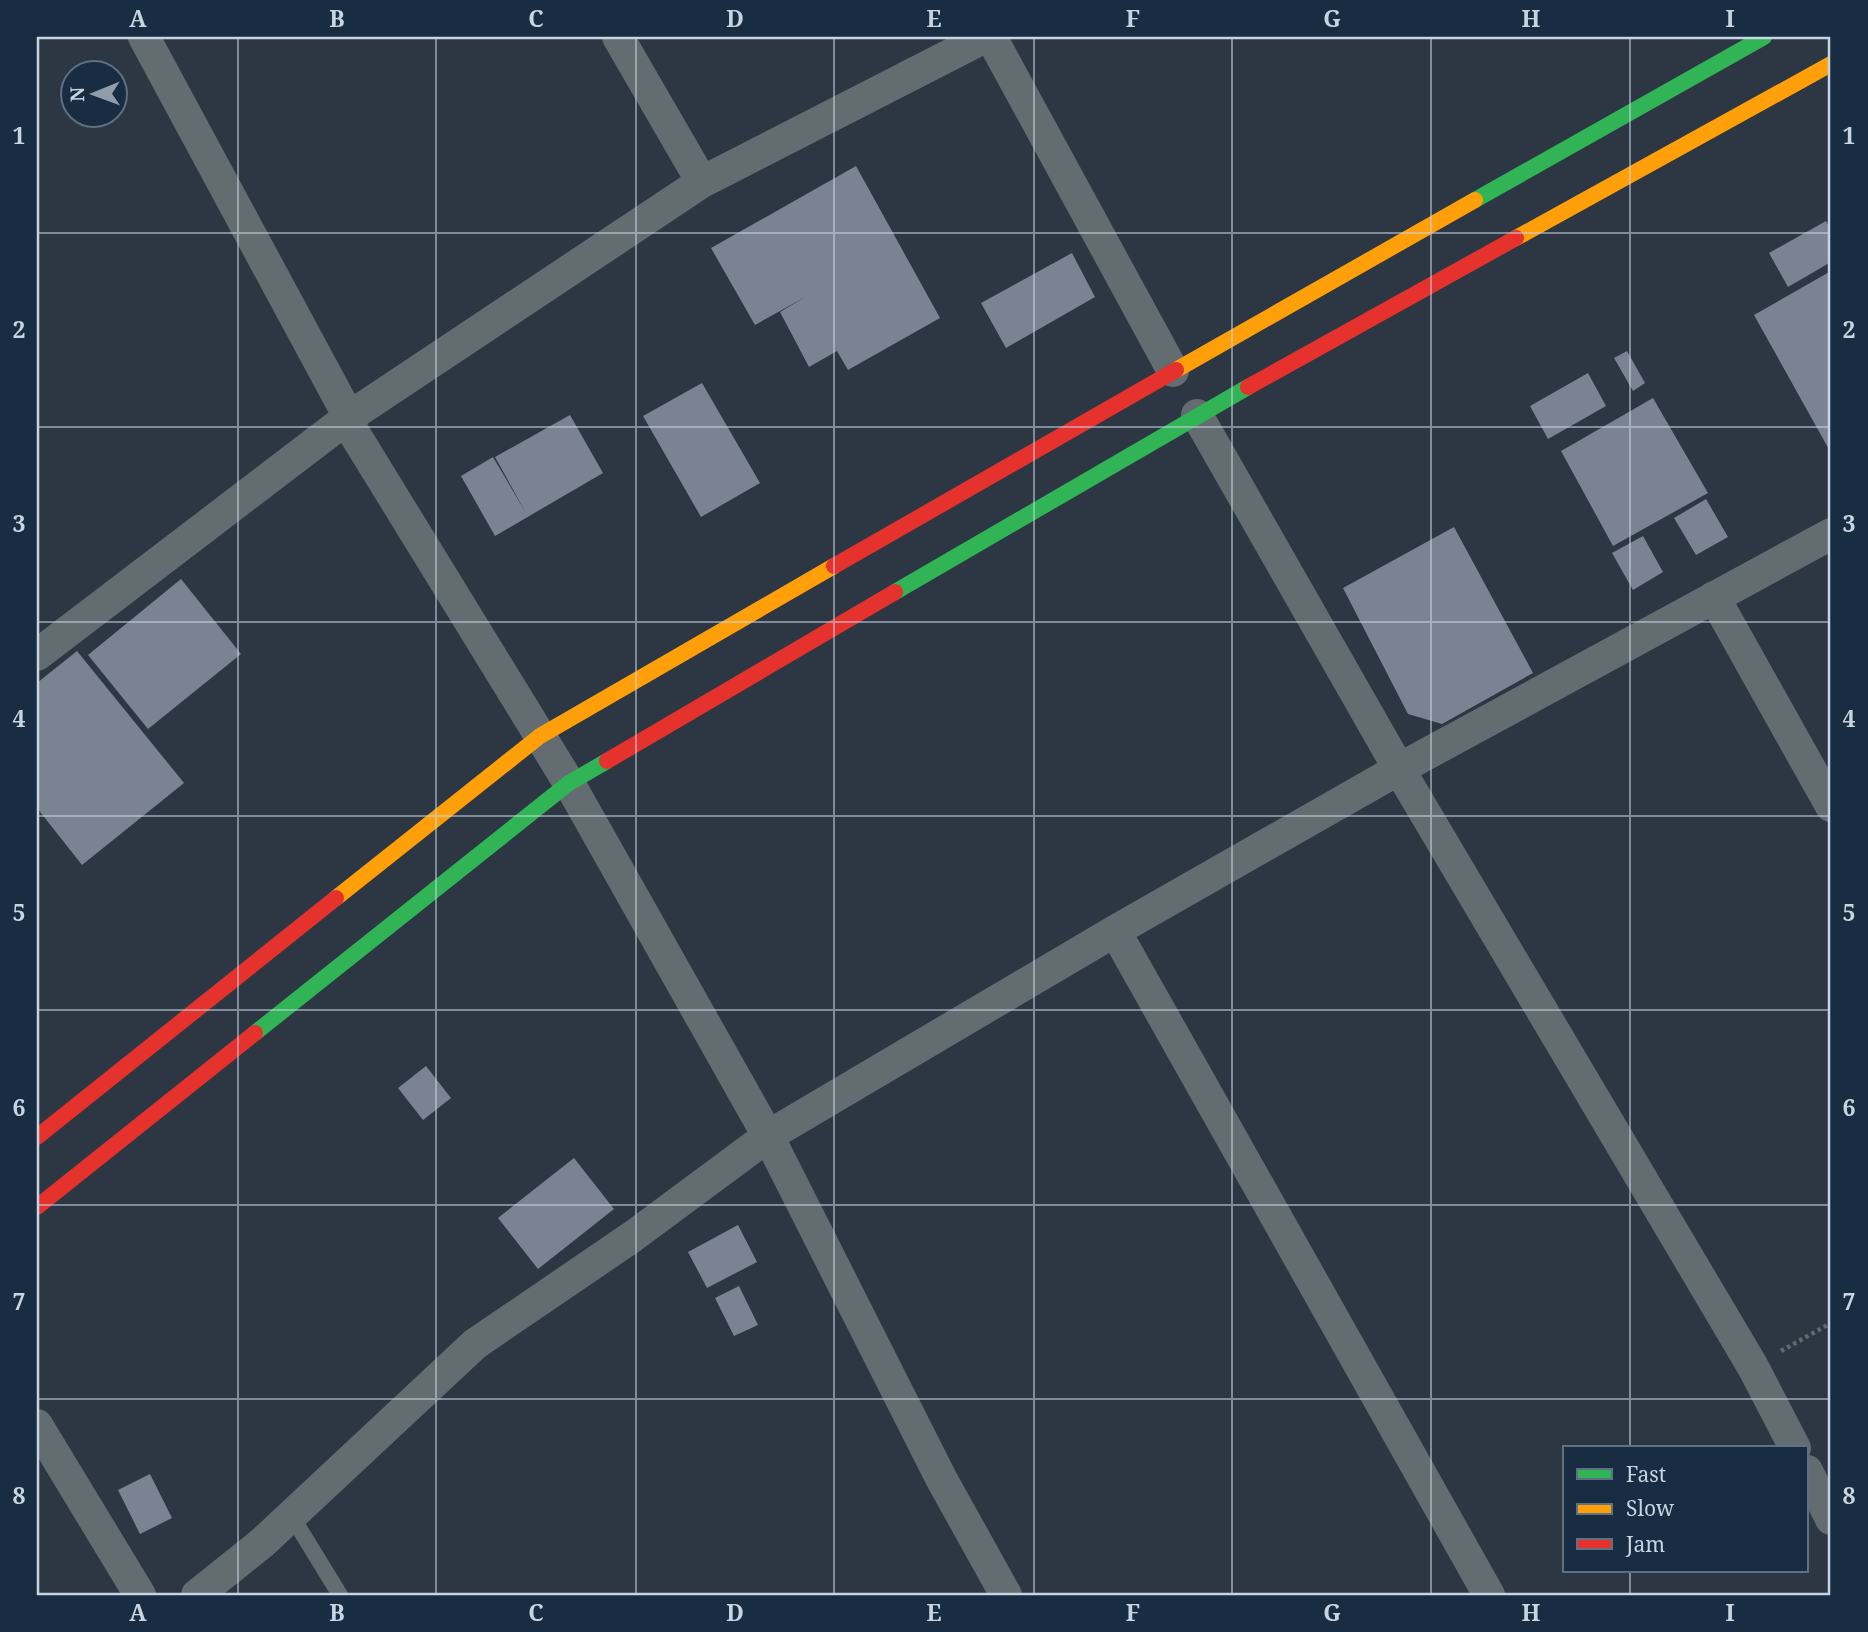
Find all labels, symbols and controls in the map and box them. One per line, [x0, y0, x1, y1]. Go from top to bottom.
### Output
text: A [129, 2, 147, 34]
text: B [329, 2, 345, 34]
text: C [528, 2, 544, 34]
text: D [726, 2, 744, 34]
text: E [926, 2, 942, 34]
text: F [1126, 2, 1140, 34]
text: G [1323, 2, 1341, 34]
text: H [1522, 2, 1541, 34]
text: I [1725, 2, 1735, 34]
north arrow [60, 60, 130, 130]
text: N [64, 87, 90, 102]
text: 1 [13, 119, 26, 151]
text: 1 [1843, 119, 1856, 151]
text: 2 [13, 313, 26, 345]
text: 2 [1843, 313, 1856, 345]
text: 3 [13, 507, 26, 539]
text: 3 [1843, 507, 1856, 539]
text: 4 [13, 702, 26, 734]
text: 4 [1843, 702, 1856, 734]
text: 5 [13, 896, 26, 928]
text: 5 [1843, 896, 1856, 928]
text: 6 [13, 1091, 26, 1123]
text: 6 [1843, 1091, 1856, 1123]
text: 7 [13, 1285, 26, 1317]
text: 7 [1843, 1285, 1856, 1317]
legend [1563, 1446, 1808, 1572]
text: Fast [1626, 1460, 1666, 1488]
text: 8 [13, 1479, 26, 1511]
text: 8 [1843, 1479, 1856, 1511]
text: Slow [1626, 1494, 1675, 1522]
text: Jam [1625, 1530, 1665, 1558]
text: A [129, 1596, 147, 1628]
text: B [329, 1596, 345, 1628]
text: C [528, 1596, 544, 1628]
text: D [726, 1596, 744, 1628]
text: E [926, 1596, 942, 1628]
text: F [1126, 1596, 1140, 1628]
text: G [1323, 1596, 1341, 1628]
text: H [1522, 1596, 1541, 1628]
text: I [1725, 1596, 1735, 1628]

